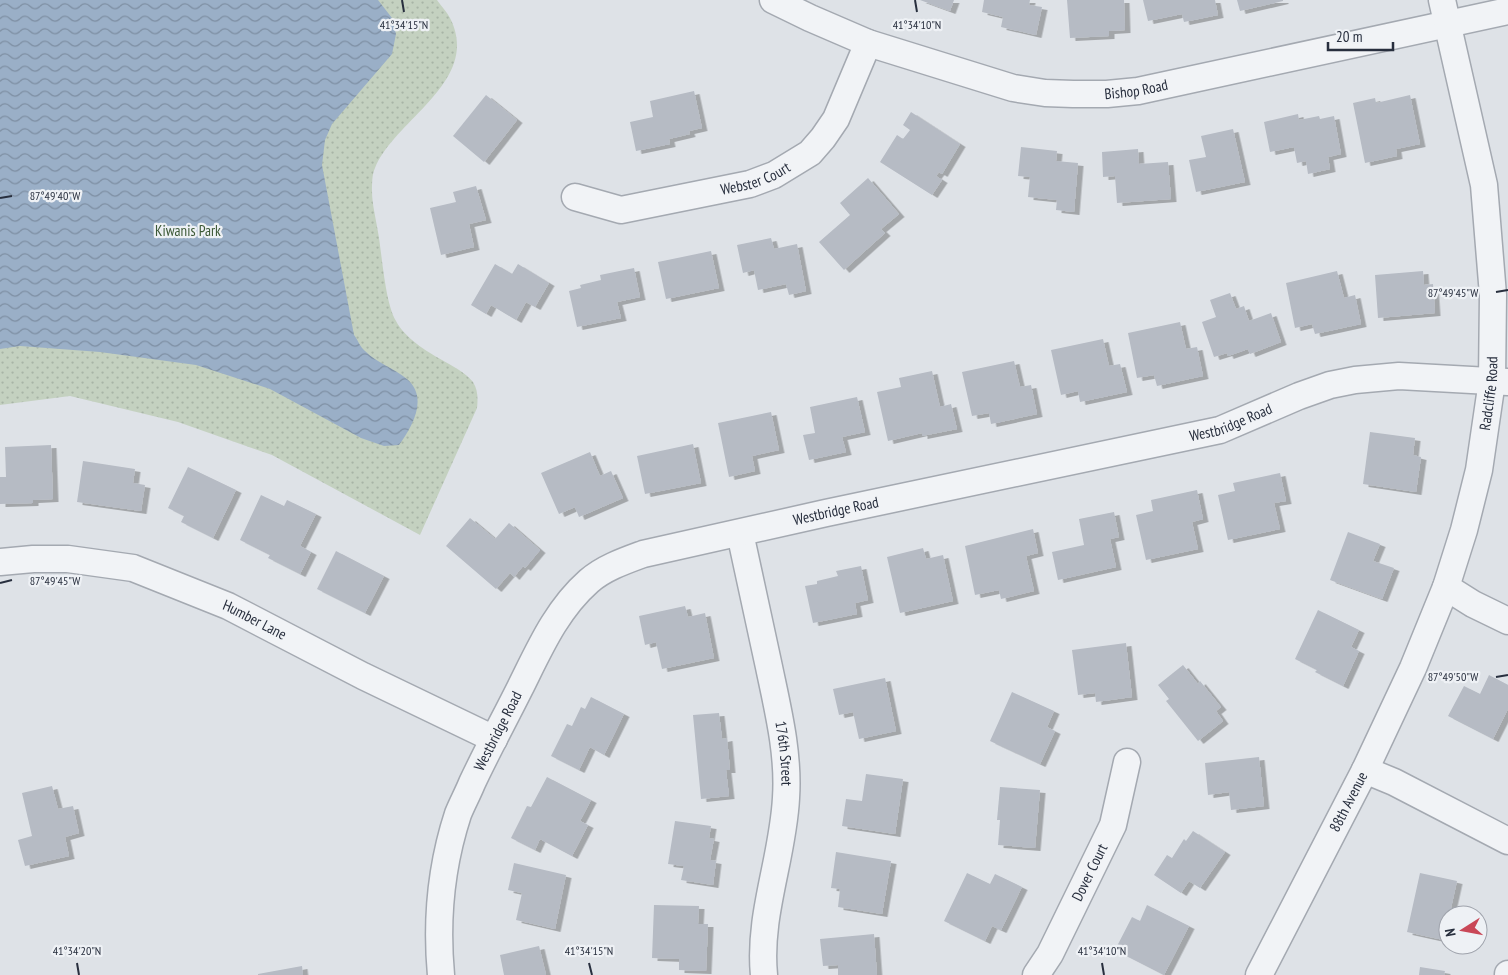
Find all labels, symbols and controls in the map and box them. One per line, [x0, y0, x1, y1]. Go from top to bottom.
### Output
text: 41°34'15"N [380, 17, 428, 32]
text: 41°34'10"N [893, 17, 941, 32]
scale bar [1328, 20, 1393, 52]
text: 20 m [1336, 27, 1362, 46]
street label: Bishop Road [1104, 75, 1169, 103]
street label: Webster Court [719, 157, 794, 199]
text: 87°49'40"W [30, 188, 80, 203]
park label: Kiwanis Park [155, 221, 221, 240]
text: 87°49'45"W [1428, 285, 1478, 300]
street label: Radcliffe Road [1475, 356, 1501, 432]
street label: Westbridge Road [1188, 399, 1275, 445]
street label: Westbridge Road [791, 492, 880, 529]
text: 87°49'45"W [30, 573, 80, 588]
street label: Humber Lane [220, 595, 290, 644]
text: 87°49'50"W [1428, 669, 1478, 684]
street label: Westbridge Road [469, 688, 526, 774]
street label: 176th Street [771, 719, 797, 786]
street label: 88th Avenue [1325, 768, 1371, 835]
street label: Dover Court [1067, 840, 1111, 904]
north arrow [1438, 905, 1488, 955]
text: N [1441, 927, 1460, 938]
text: 41°34'20"N [53, 943, 101, 958]
text: 41°34'15"N [565, 943, 613, 958]
text: 41°34'10"N [1078, 943, 1126, 958]

